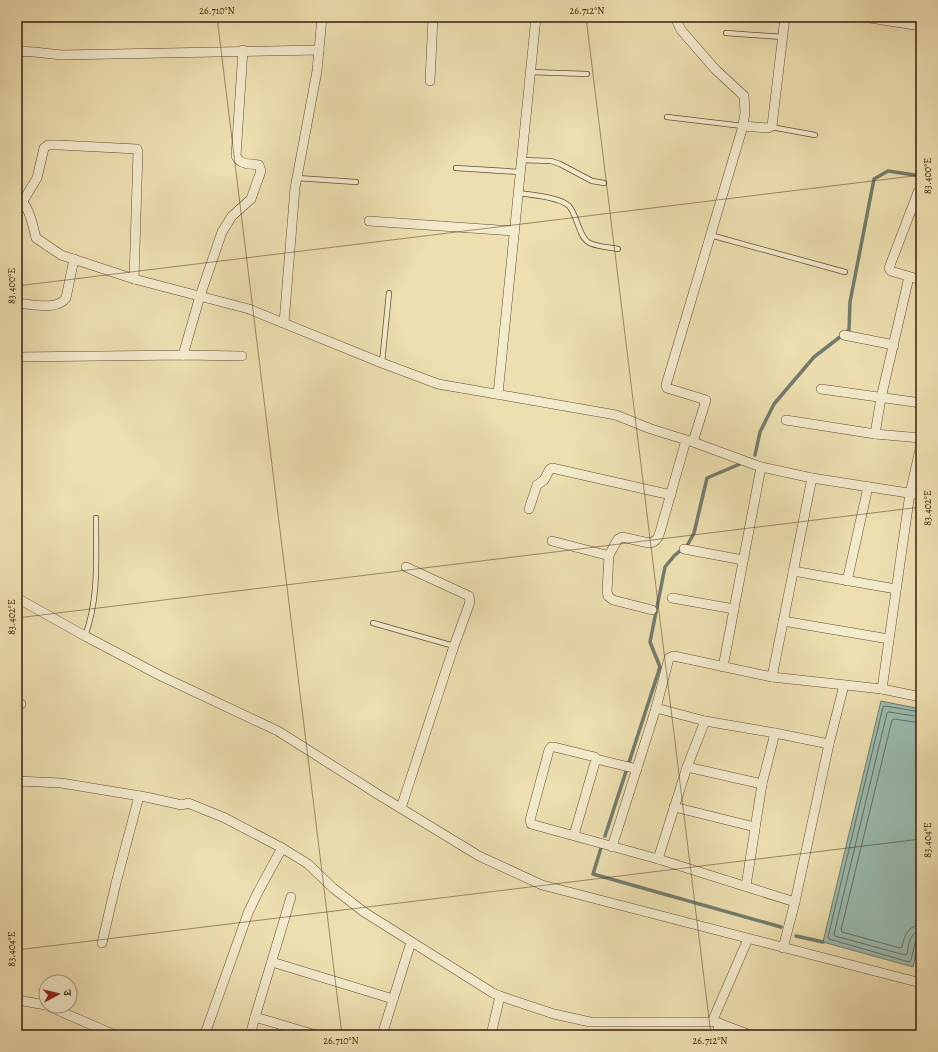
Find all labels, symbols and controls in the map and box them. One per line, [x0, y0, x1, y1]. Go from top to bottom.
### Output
text: 26.710°N [199, 4, 235, 17]
text: 26.712°N [570, 4, 605, 17]
text: 83.400°E [921, 158, 934, 194]
text: 83.400°E [5, 268, 18, 304]
text: 83.402°E [921, 490, 934, 526]
text: 83.402°E [5, 599, 18, 635]
text: 83.404°E [921, 822, 934, 858]
text: 83.404°E [5, 931, 18, 967]
north arrow [38, 974, 78, 1014]
text: उ [60, 988, 75, 998]
text: 26.710°N [323, 1034, 359, 1047]
text: 26.712°N [693, 1034, 728, 1047]

